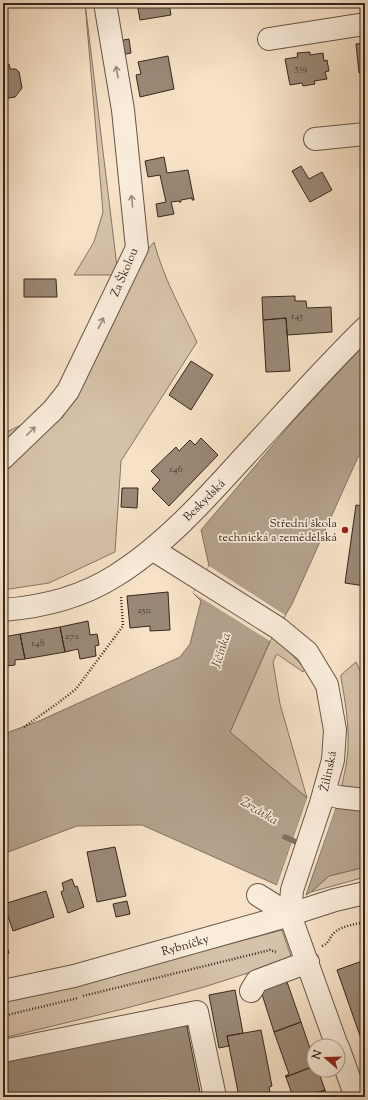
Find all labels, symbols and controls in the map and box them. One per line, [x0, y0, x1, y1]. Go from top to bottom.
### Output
house number: 539 [294, 61, 307, 76]
one-way arrow [113, 66, 121, 79]
one-way arrow [129, 195, 136, 208]
street label: Za Školou [107, 245, 143, 300]
house number: 145 [291, 309, 304, 324]
one-way arrow [97, 317, 105, 329]
one-way arrow [26, 426, 36, 436]
house number: 146 [169, 462, 183, 477]
street label: Beskydská [179, 475, 230, 526]
place label: Střední škola technická a zemědělská [219, 515, 337, 547]
marker: Střední škola technická a zemědělská [340, 525, 350, 535]
house number: 250 [137, 603, 151, 618]
house number: 272 [65, 629, 79, 644]
water label: Jičínka [207, 630, 236, 672]
house number: 148 [31, 636, 45, 651]
street label: Žilinská [316, 749, 342, 793]
water label: Zrzávka [237, 793, 281, 830]
street label: Rybníčky [159, 931, 211, 961]
north arrow [306, 1038, 346, 1078]
text: N [308, 1048, 327, 1063]

